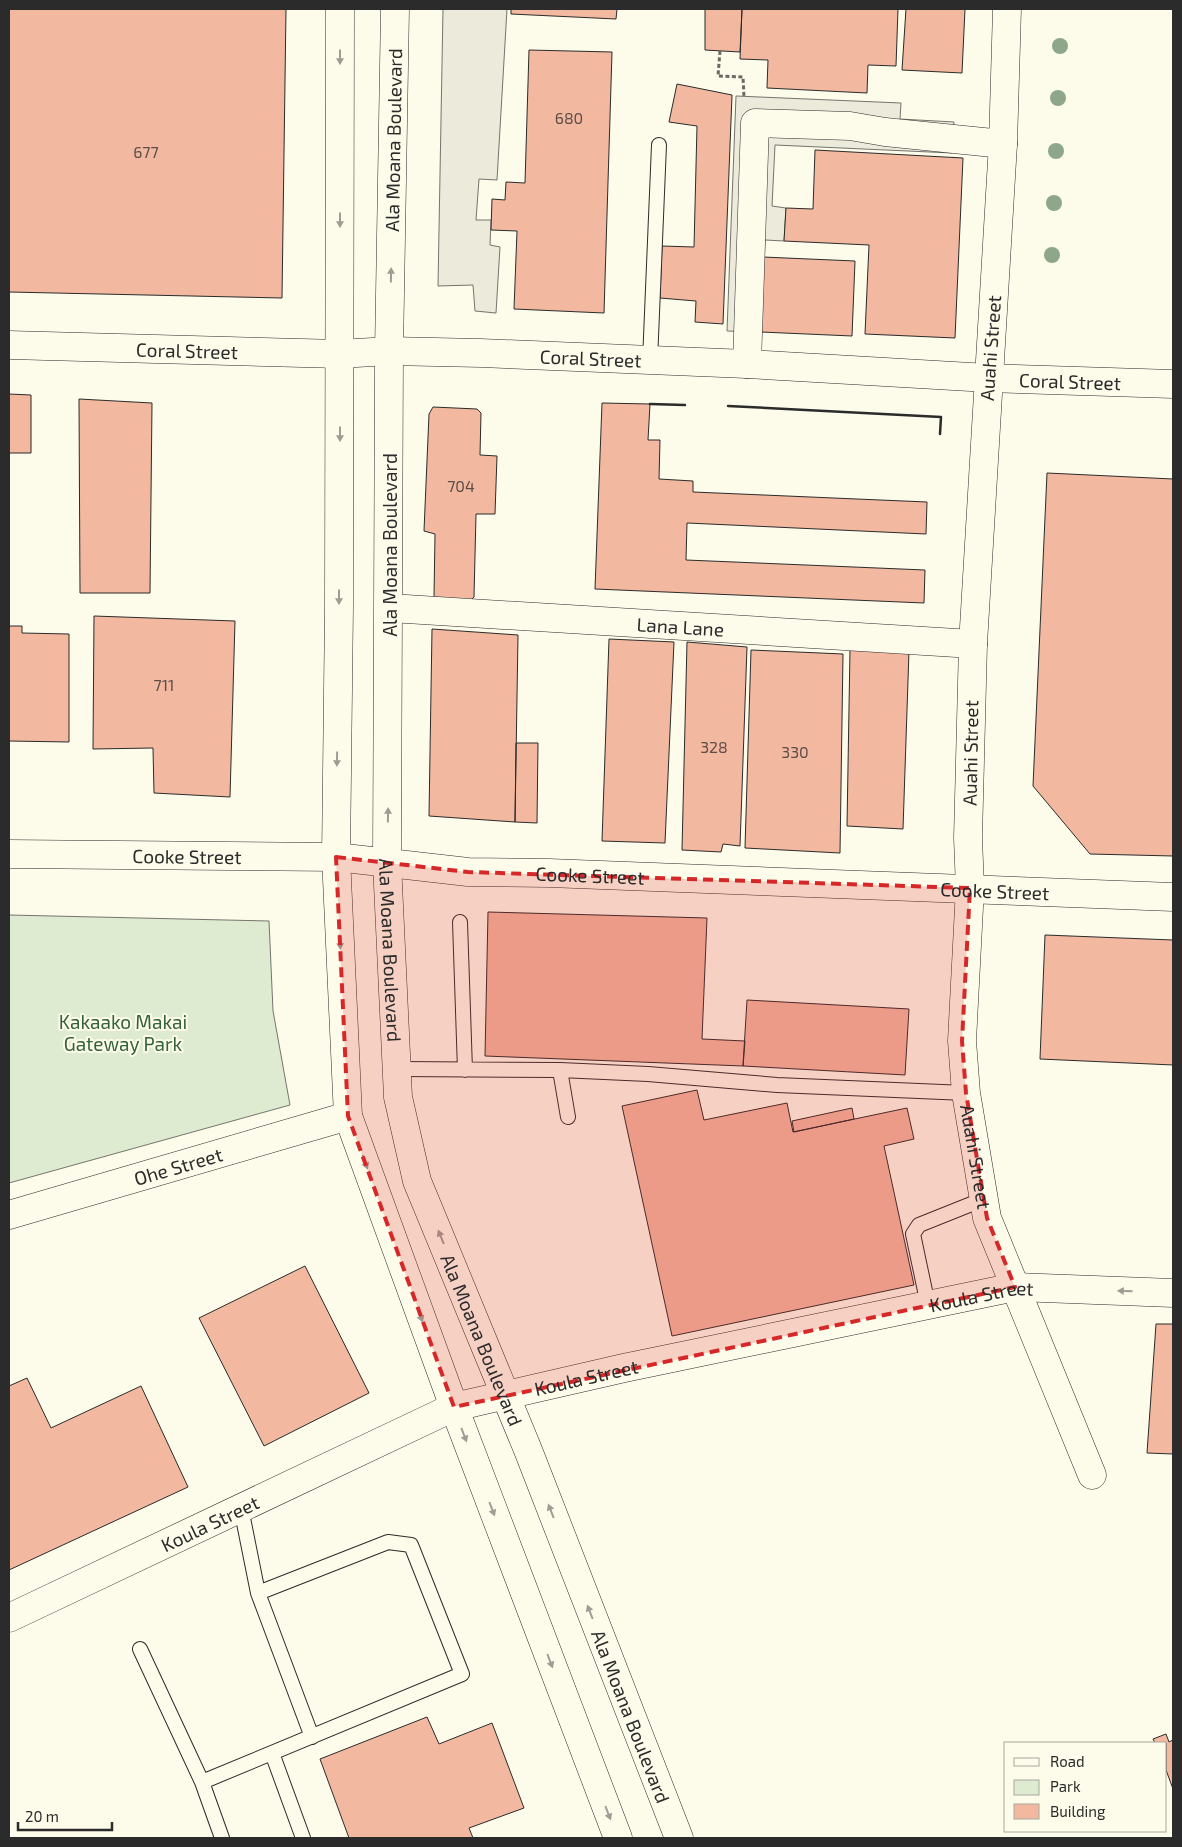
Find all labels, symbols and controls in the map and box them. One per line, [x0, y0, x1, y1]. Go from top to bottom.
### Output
street label: Ala Moana Boulevard [380, 48, 406, 232]
one-way arrow [336, 50, 344, 66]
house number: 680 [555, 108, 583, 127]
house number: 677 [133, 142, 159, 161]
one-way arrow [336, 212, 344, 228]
one-way arrow [387, 267, 395, 283]
street label: Auahi Street [975, 294, 1005, 402]
street label: Coral Street [136, 337, 238, 363]
street label: Coral Street [539, 344, 642, 371]
street label: Coral Street [1019, 368, 1121, 394]
one-way arrow [336, 427, 344, 443]
street label: Ala Moana Boulevard [378, 453, 401, 637]
house number: 704 [447, 476, 475, 495]
one-way arrow [335, 589, 343, 605]
street label: Lana Lane [636, 612, 725, 640]
house number: 711 [154, 675, 174, 694]
street label: Auahi Street [958, 700, 982, 806]
house number: 328 [700, 737, 728, 756]
house number: 330 [781, 742, 809, 761]
one-way arrow [333, 752, 341, 768]
one-way arrow [384, 806, 392, 822]
street label: Cooke Street [132, 844, 242, 868]
street label: Ala Moana Boulevard [375, 858, 407, 1042]
street label: Cooke Street [535, 861, 645, 888]
street label: Cooke Street [940, 877, 1050, 904]
one-way arrow [336, 934, 344, 950]
park label: Kakaako Makai Gateway Park [59, 1010, 187, 1055]
street label: Auahi Street [957, 1103, 997, 1211]
street label: Ohe Street [131, 1142, 225, 1189]
one-way arrow [361, 1155, 369, 1170]
one-way arrow [436, 1230, 444, 1244]
street label: Ala Moana Boulevard [437, 1250, 528, 1429]
street label: Koula Street [927, 1275, 1034, 1316]
one-way arrow [1116, 1287, 1132, 1295]
one-way arrow [416, 1308, 424, 1323]
street label: Koula Street [532, 1354, 640, 1400]
one-way arrow [460, 1428, 468, 1443]
street label: Koula Street [157, 1490, 262, 1556]
one-way arrow [489, 1502, 497, 1516]
one-way arrow [547, 1503, 554, 1518]
one-way arrow [586, 1605, 594, 1619]
street label: Ala Moana Boulevard [588, 1626, 676, 1806]
one-way arrow [547, 1654, 555, 1668]
legend [1004, 1742, 1167, 1832]
text: Road [1050, 1752, 1085, 1770]
text: Park [1050, 1777, 1081, 1795]
scale bar [18, 1800, 111, 1832]
text: Building [1050, 1802, 1106, 1820]
one-way arrow [605, 1805, 613, 1820]
text: 20 m [25, 1807, 59, 1825]

